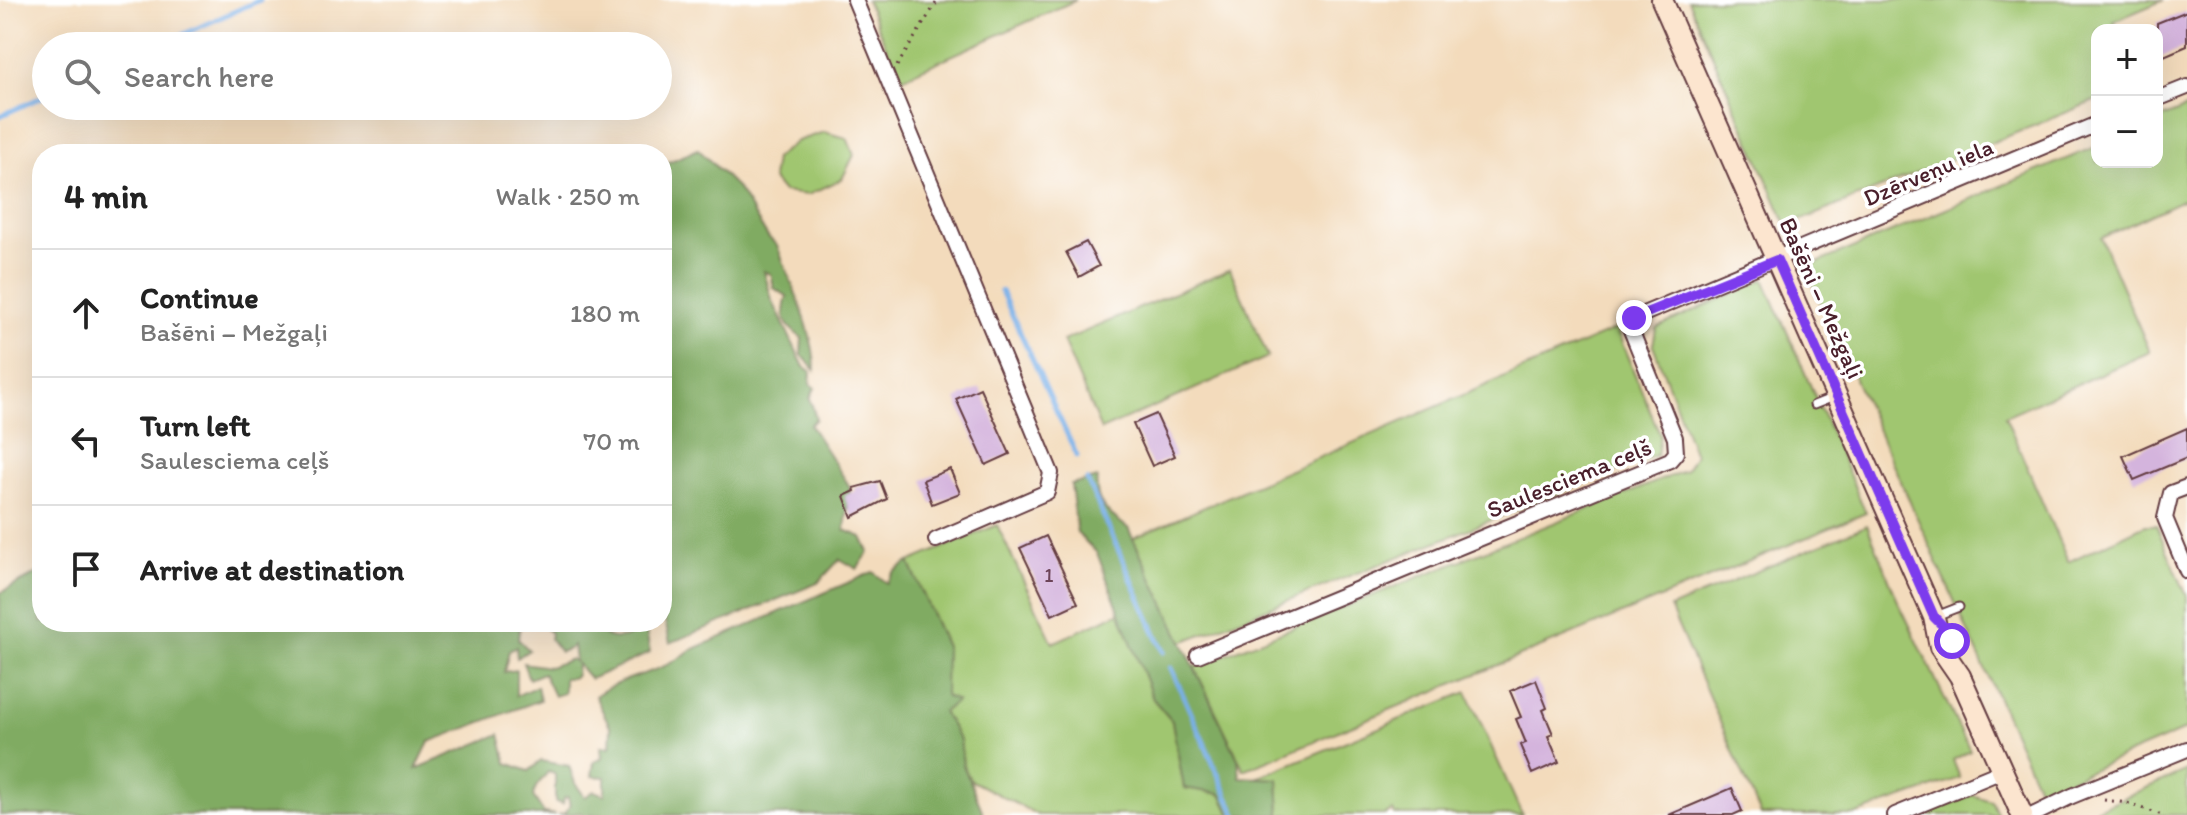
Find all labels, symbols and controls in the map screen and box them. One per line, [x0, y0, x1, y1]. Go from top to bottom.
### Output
map controls [2091, 24, 2163, 168]
button: + [2091, 24, 2163, 96]
search box [32, 32, 672, 120]
icon: search [60, 54, 104, 98]
text: Search here [124, 58, 274, 95]
button: − [2091, 96, 2163, 168]
street label: Dzērveņu iela [1859, 132, 1997, 212]
text: 4 min [64, 176, 148, 217]
text: Walk · 250 m [496, 180, 640, 212]
street label: Bašēni – Mežgaļi [1773, 213, 1871, 383]
text: Continue [140, 279, 259, 316]
icon: ahead [64, 291, 108, 335]
text: 180 m [570, 297, 640, 329]
route end [1616, 300, 1652, 336]
text: Bašēni – Mežgaļi [140, 316, 328, 348]
text: Turn left [140, 407, 251, 444]
icon: left [64, 419, 108, 463]
text: 70 m [583, 425, 640, 457]
street label: Saulesciema ceļš [1483, 432, 1655, 524]
text: Saulesciema ceļš [140, 444, 329, 476]
icon: arrive [64, 547, 108, 591]
text: Arrive at destination [140, 551, 404, 588]
house number: 1 [1044, 563, 1054, 587]
route start [1934, 623, 1970, 659]

